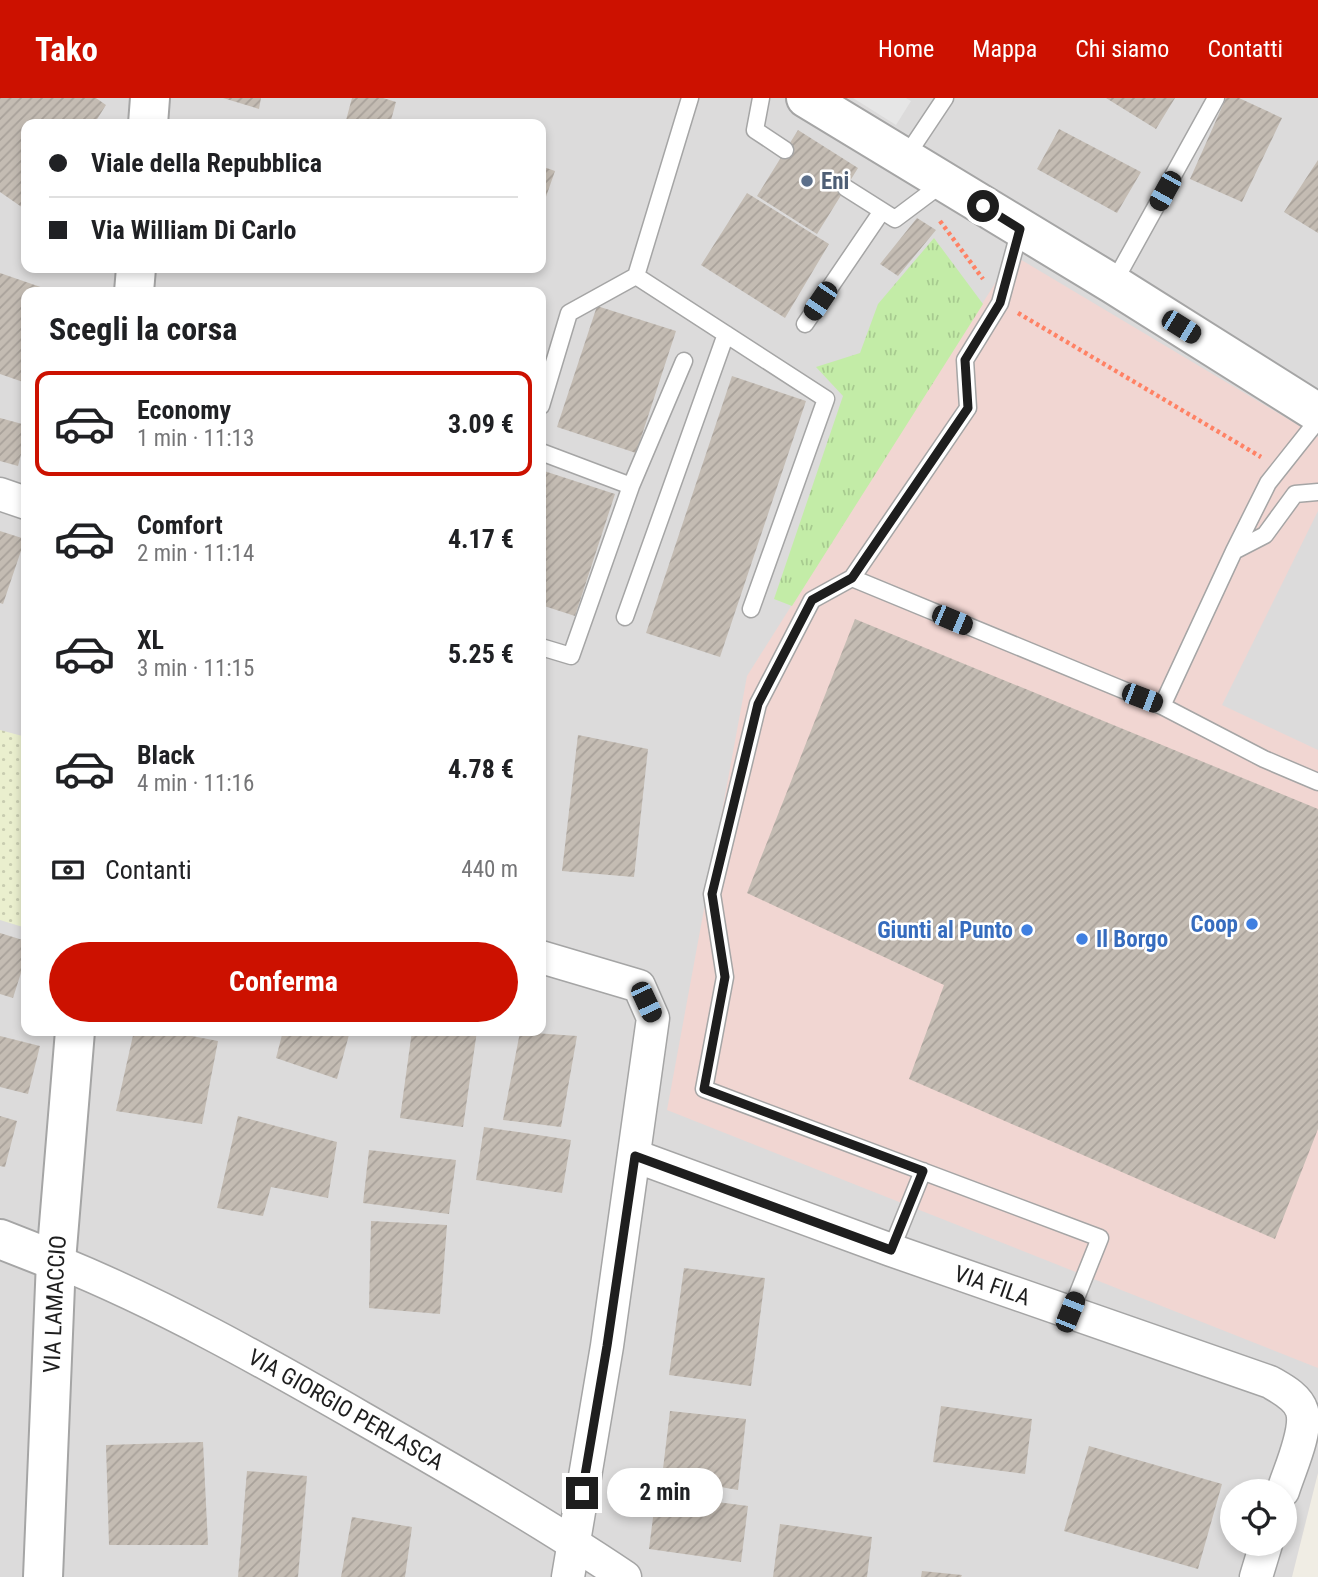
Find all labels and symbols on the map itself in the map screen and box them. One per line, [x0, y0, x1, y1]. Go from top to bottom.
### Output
place label: Eni [821, 168, 849, 195]
car [1146, 168, 1185, 214]
marker: Eni [799, 173, 815, 189]
route start [967, 190, 999, 222]
car [800, 278, 841, 324]
car [1158, 307, 1205, 347]
car [929, 602, 976, 638]
car [1119, 681, 1166, 715]
place label: Coop [1191, 911, 1238, 938]
marker: Coop [1244, 916, 1260, 932]
place label: Giunti al Punto [877, 917, 1013, 944]
marker: Giunti al Punto [1019, 922, 1035, 938]
place label: Il Borgo [1096, 926, 1168, 953]
marker: Il Borgo [1074, 931, 1090, 947]
car [628, 979, 665, 1025]
street label: VIA LAMACCIO [38, 1234, 72, 1374]
street label: VIA FILA [951, 1260, 1034, 1311]
car [1053, 1289, 1088, 1335]
street label: VIA GIORGIO PERLASCA [243, 1344, 448, 1476]
callout: 2 min [606, 1468, 722, 1518]
route end [566, 1477, 598, 1509]

